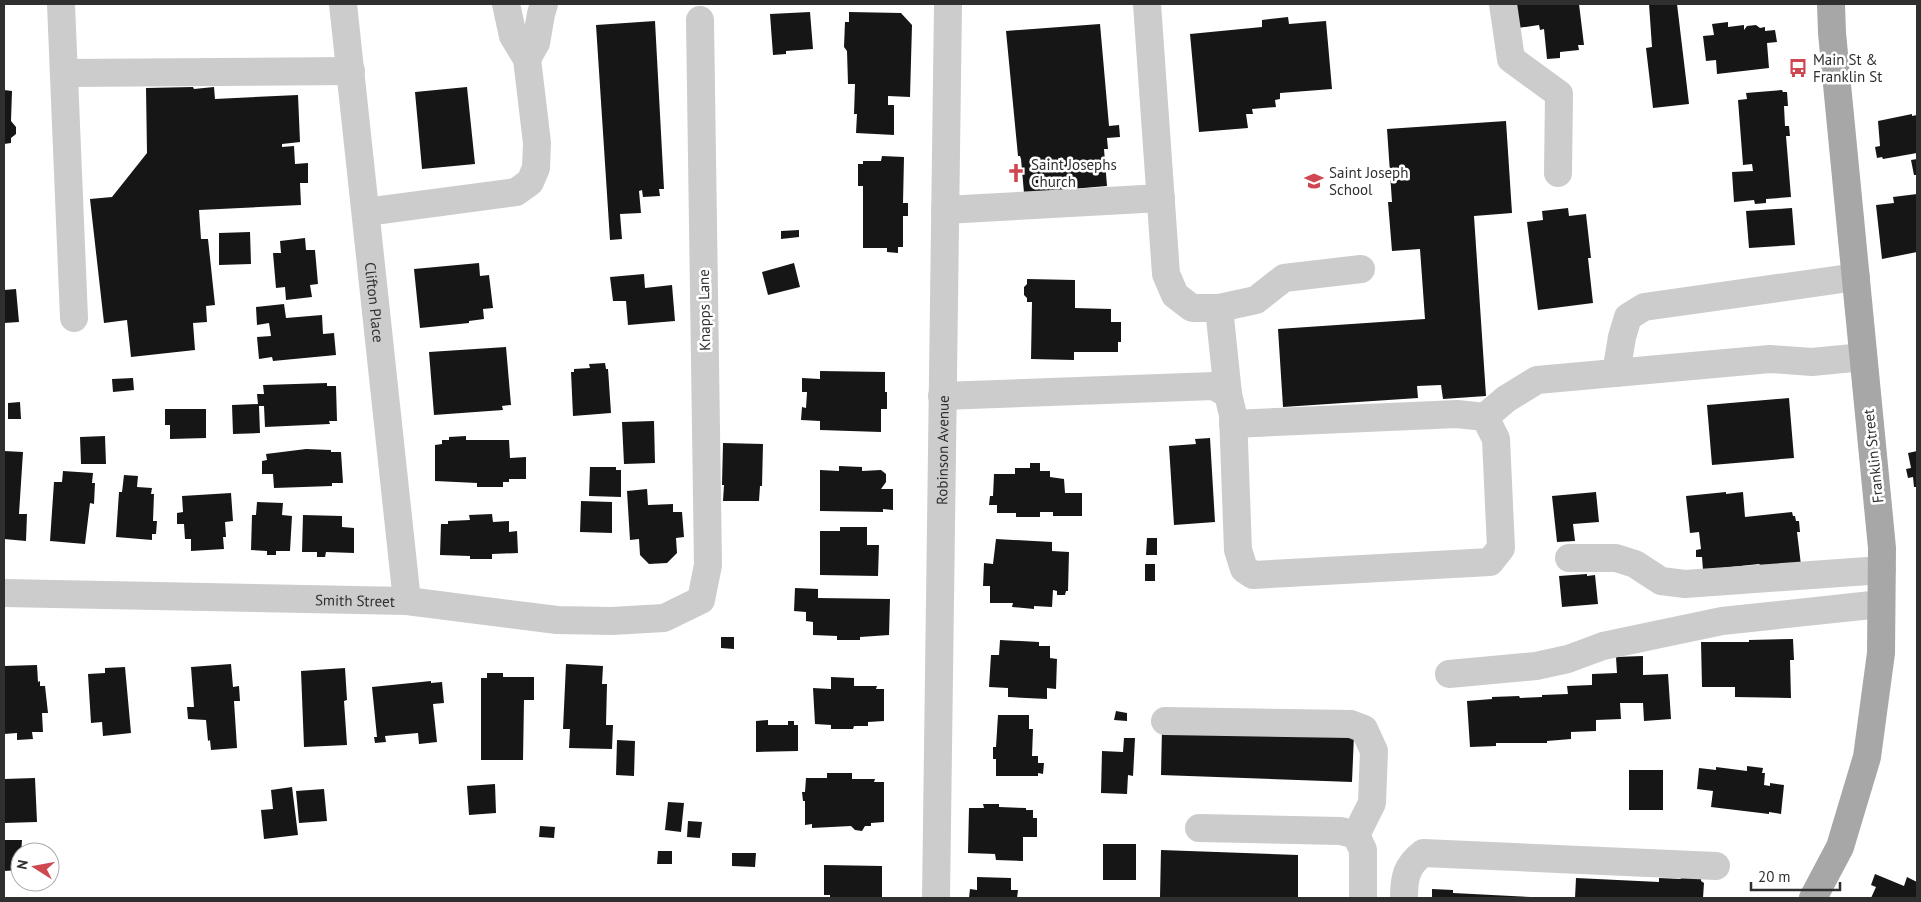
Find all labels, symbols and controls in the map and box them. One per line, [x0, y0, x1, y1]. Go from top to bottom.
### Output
place label: Main St & Franklin St [1813, 50, 1882, 86]
bus stop icon: Main St & Franklin St [1787, 57, 1809, 79]
place label: Saint Josephs Church [1031, 155, 1117, 191]
church icon: Saint Josephs Church [1005, 162, 1027, 184]
place label: Saint Joseph School [1329, 163, 1408, 199]
school or university icon: Saint Joseph School [1303, 170, 1325, 192]
street label: Clifton Place [361, 261, 389, 344]
street label: Knapps Lane [694, 269, 714, 351]
street label: Robinson Avenue [932, 395, 952, 505]
street label: Franklin Street [1859, 408, 1887, 504]
street label: Smith Street [315, 590, 395, 610]
north arrow [10, 842, 60, 892]
text: N [13, 858, 32, 871]
scale bar [1751, 860, 1840, 892]
text: 20 m [1758, 867, 1791, 886]

